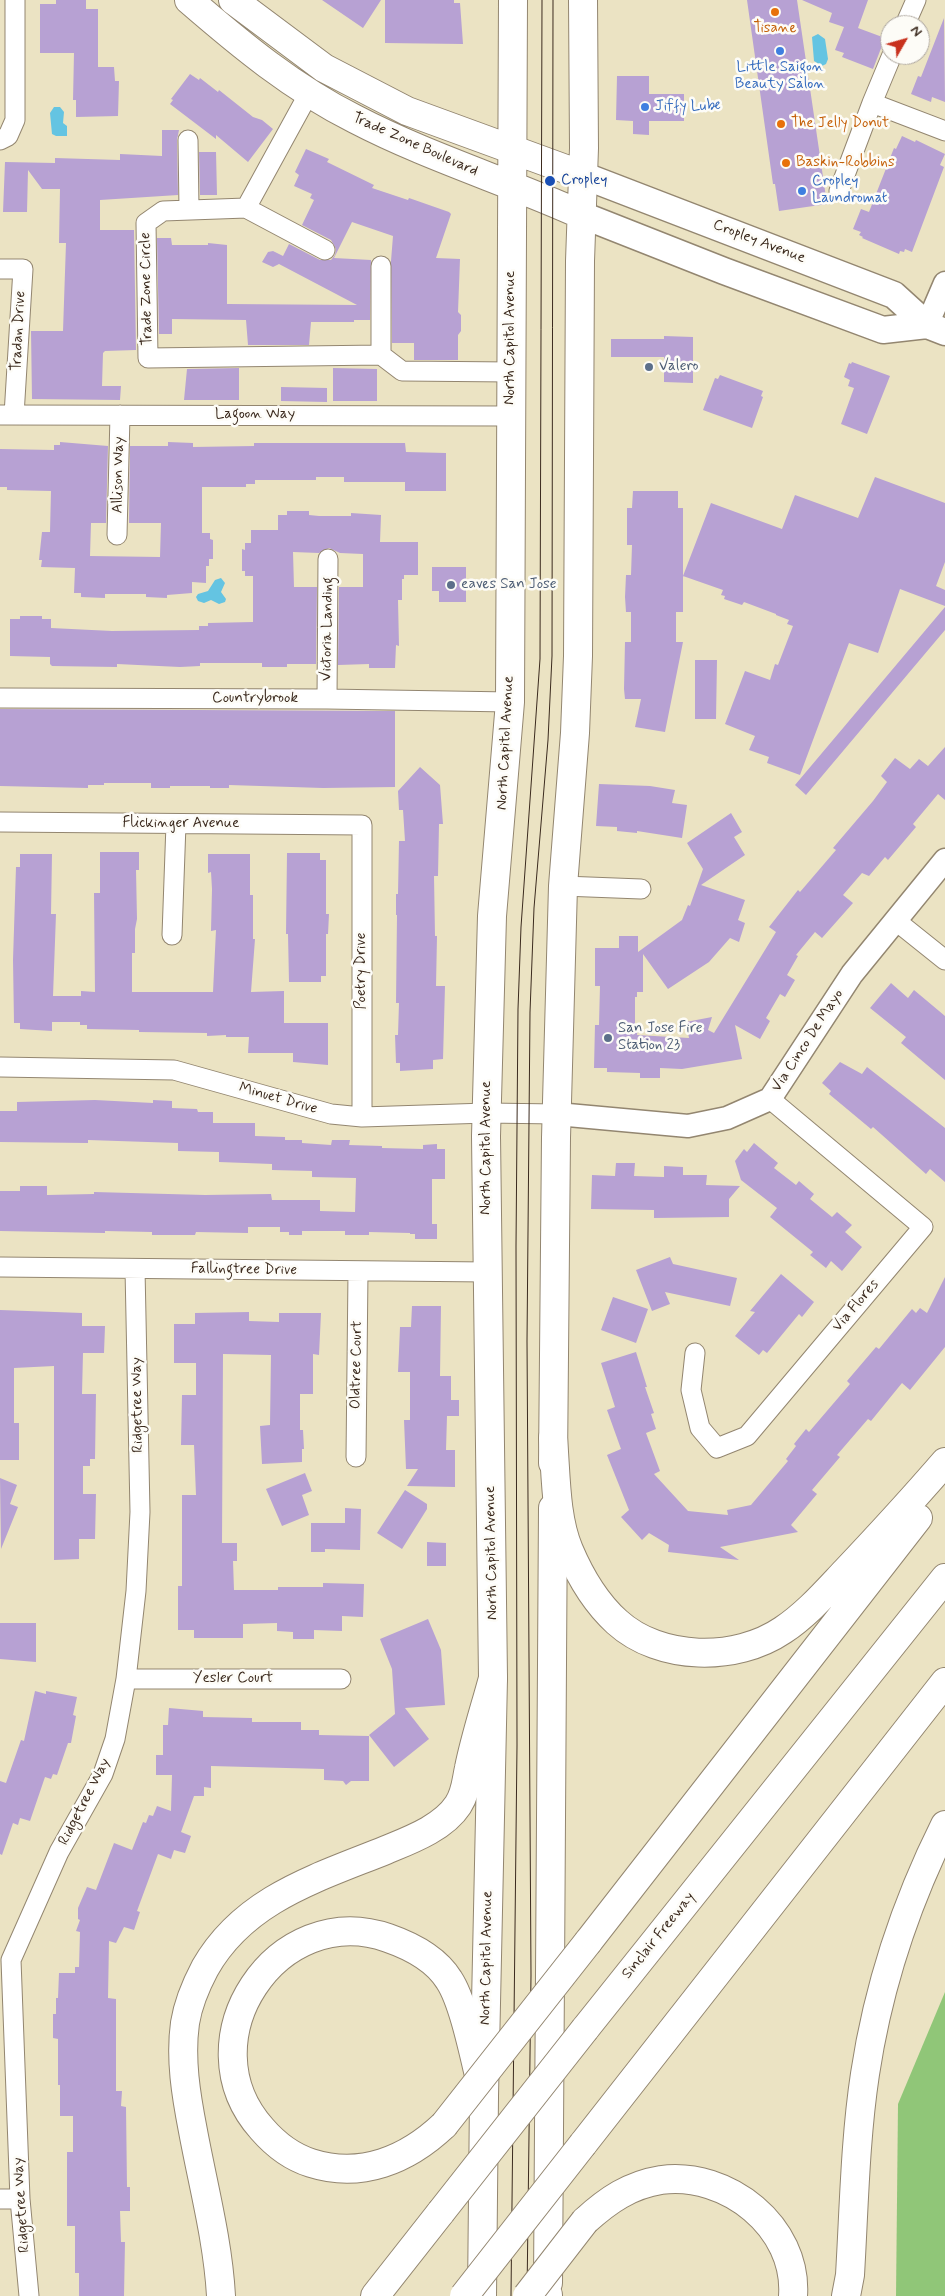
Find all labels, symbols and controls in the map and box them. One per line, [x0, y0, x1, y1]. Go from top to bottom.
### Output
marker: Tisane [769, 6, 781, 18]
north arrow [880, 15, 930, 65]
place label: Tisane [753, 20, 797, 38]
text: N [906, 22, 926, 41]
marker: Little Saigon Beauty Salon [774, 45, 786, 57]
place label: Little Saigon Beauty Salon [735, 59, 825, 94]
place label: Jiffy Lube [655, 98, 721, 116]
marker: Jiffy Lube [639, 101, 651, 113]
street label: Trade Zone Boulevard [349, 109, 481, 181]
place label: The Jelly Donut [791, 115, 889, 133]
marker: The Jelly Donut [775, 118, 787, 130]
place label: Baskin-Robbins [796, 154, 895, 172]
marker: Baskin-Robbins [780, 157, 792, 169]
place label: Cropley [561, 172, 607, 190]
place label: Cropley Laundromat [812, 173, 887, 208]
marker: Cropley [543, 174, 557, 188]
marker: Cropley Laundromat [796, 185, 808, 197]
street label: Cropley Avenue [710, 216, 808, 268]
street label: Trade Zone Circle [137, 232, 157, 346]
street label: North Capitol Avenue [502, 271, 520, 405]
street label: Tradan Drive [8, 290, 30, 372]
place label: Valero [659, 358, 699, 376]
marker: Valero [643, 361, 655, 373]
street label: Lagoon Way [215, 406, 295, 424]
street label: Allison Way [109, 436, 129, 514]
place label: eaves San Jose [461, 576, 557, 594]
street label: Victoria Landing [318, 577, 338, 681]
marker: eaves San Jose [445, 579, 457, 591]
street label: North Capitol Avenue [494, 676, 518, 810]
street label: Countrybrook [212, 690, 298, 708]
street label: Flickinger Avenue [123, 815, 239, 833]
street label: Poetry Drive [353, 932, 371, 1010]
street label: Via Cinco De Mayo [768, 986, 848, 1096]
place label: San Jose Fire Station 23 [618, 1020, 703, 1055]
marker: San Jose Fire Station 23 [602, 1032, 614, 1044]
street label: Minuet Drive [237, 1079, 319, 1119]
street label: North Capitol Avenue [478, 1081, 496, 1215]
street label: Fallingtree Drive [191, 1260, 297, 1280]
street label: Via Flores [829, 1276, 883, 1336]
street label: Oldtree Court [347, 1321, 367, 1409]
street label: Ridgetree Way [128, 1357, 148, 1453]
street label: North Capitol Avenue [482, 1486, 502, 1620]
street label: Yesler Court [193, 1670, 273, 1688]
street label: Ridgetree Way [55, 1755, 115, 1849]
street label: Sinclair Freeway [619, 1889, 699, 1983]
street label: North Capitol Avenue [477, 1891, 497, 2025]
street label: Ridgetree Way [10, 2157, 34, 2253]

